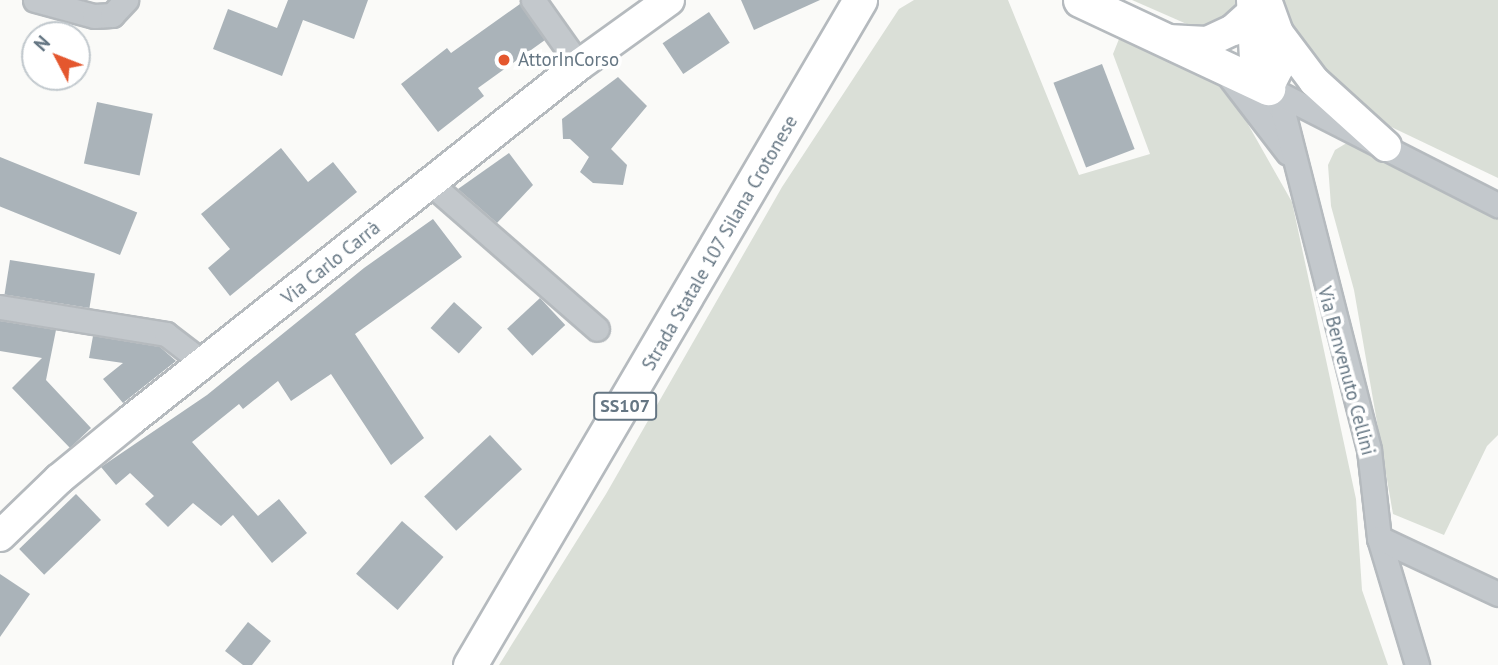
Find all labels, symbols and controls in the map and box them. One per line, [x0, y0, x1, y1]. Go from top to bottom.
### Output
north arrow [21, 21, 91, 91]
text: N [29, 31, 55, 56]
place label: AttorInCorso [518, 49, 619, 71]
marker: AttorInCorso [496, 52, 512, 68]
street label: Strada Statale 107 Silana Crotonese [637, 111, 803, 375]
street label: Via Carlo Carrà [277, 216, 385, 310]
street label: Via Benvenuto Cellini [1313, 284, 1379, 458]
road number: SS107 [592, 392, 658, 420]

